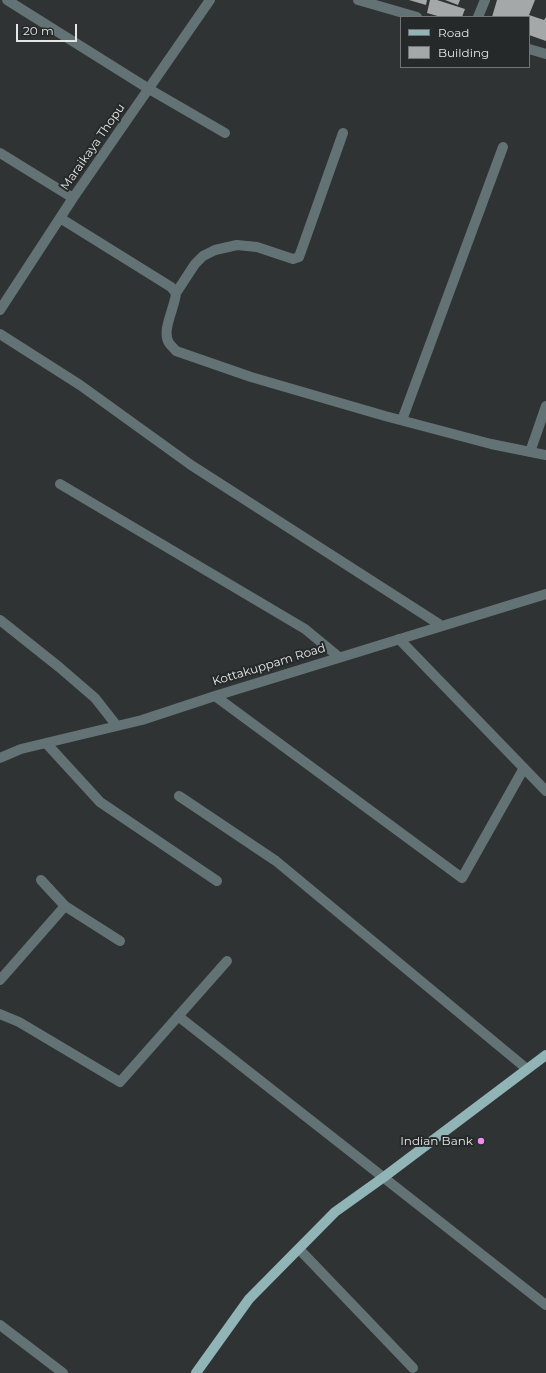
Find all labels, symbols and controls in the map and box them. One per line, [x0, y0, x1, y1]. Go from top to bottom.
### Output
scale bar [18, 16, 79, 42]
legend [400, 16, 530, 68]
text: 20 m [23, 23, 54, 38]
text: Road [438, 25, 469, 40]
text: Building [438, 45, 489, 60]
street label: Maraikaya Thopu [58, 101, 128, 193]
street label: Kottakuppam Road [211, 641, 327, 689]
place label: Indian Bank [400, 1134, 473, 1148]
marker: Indian Bank [476, 1136, 486, 1146]

